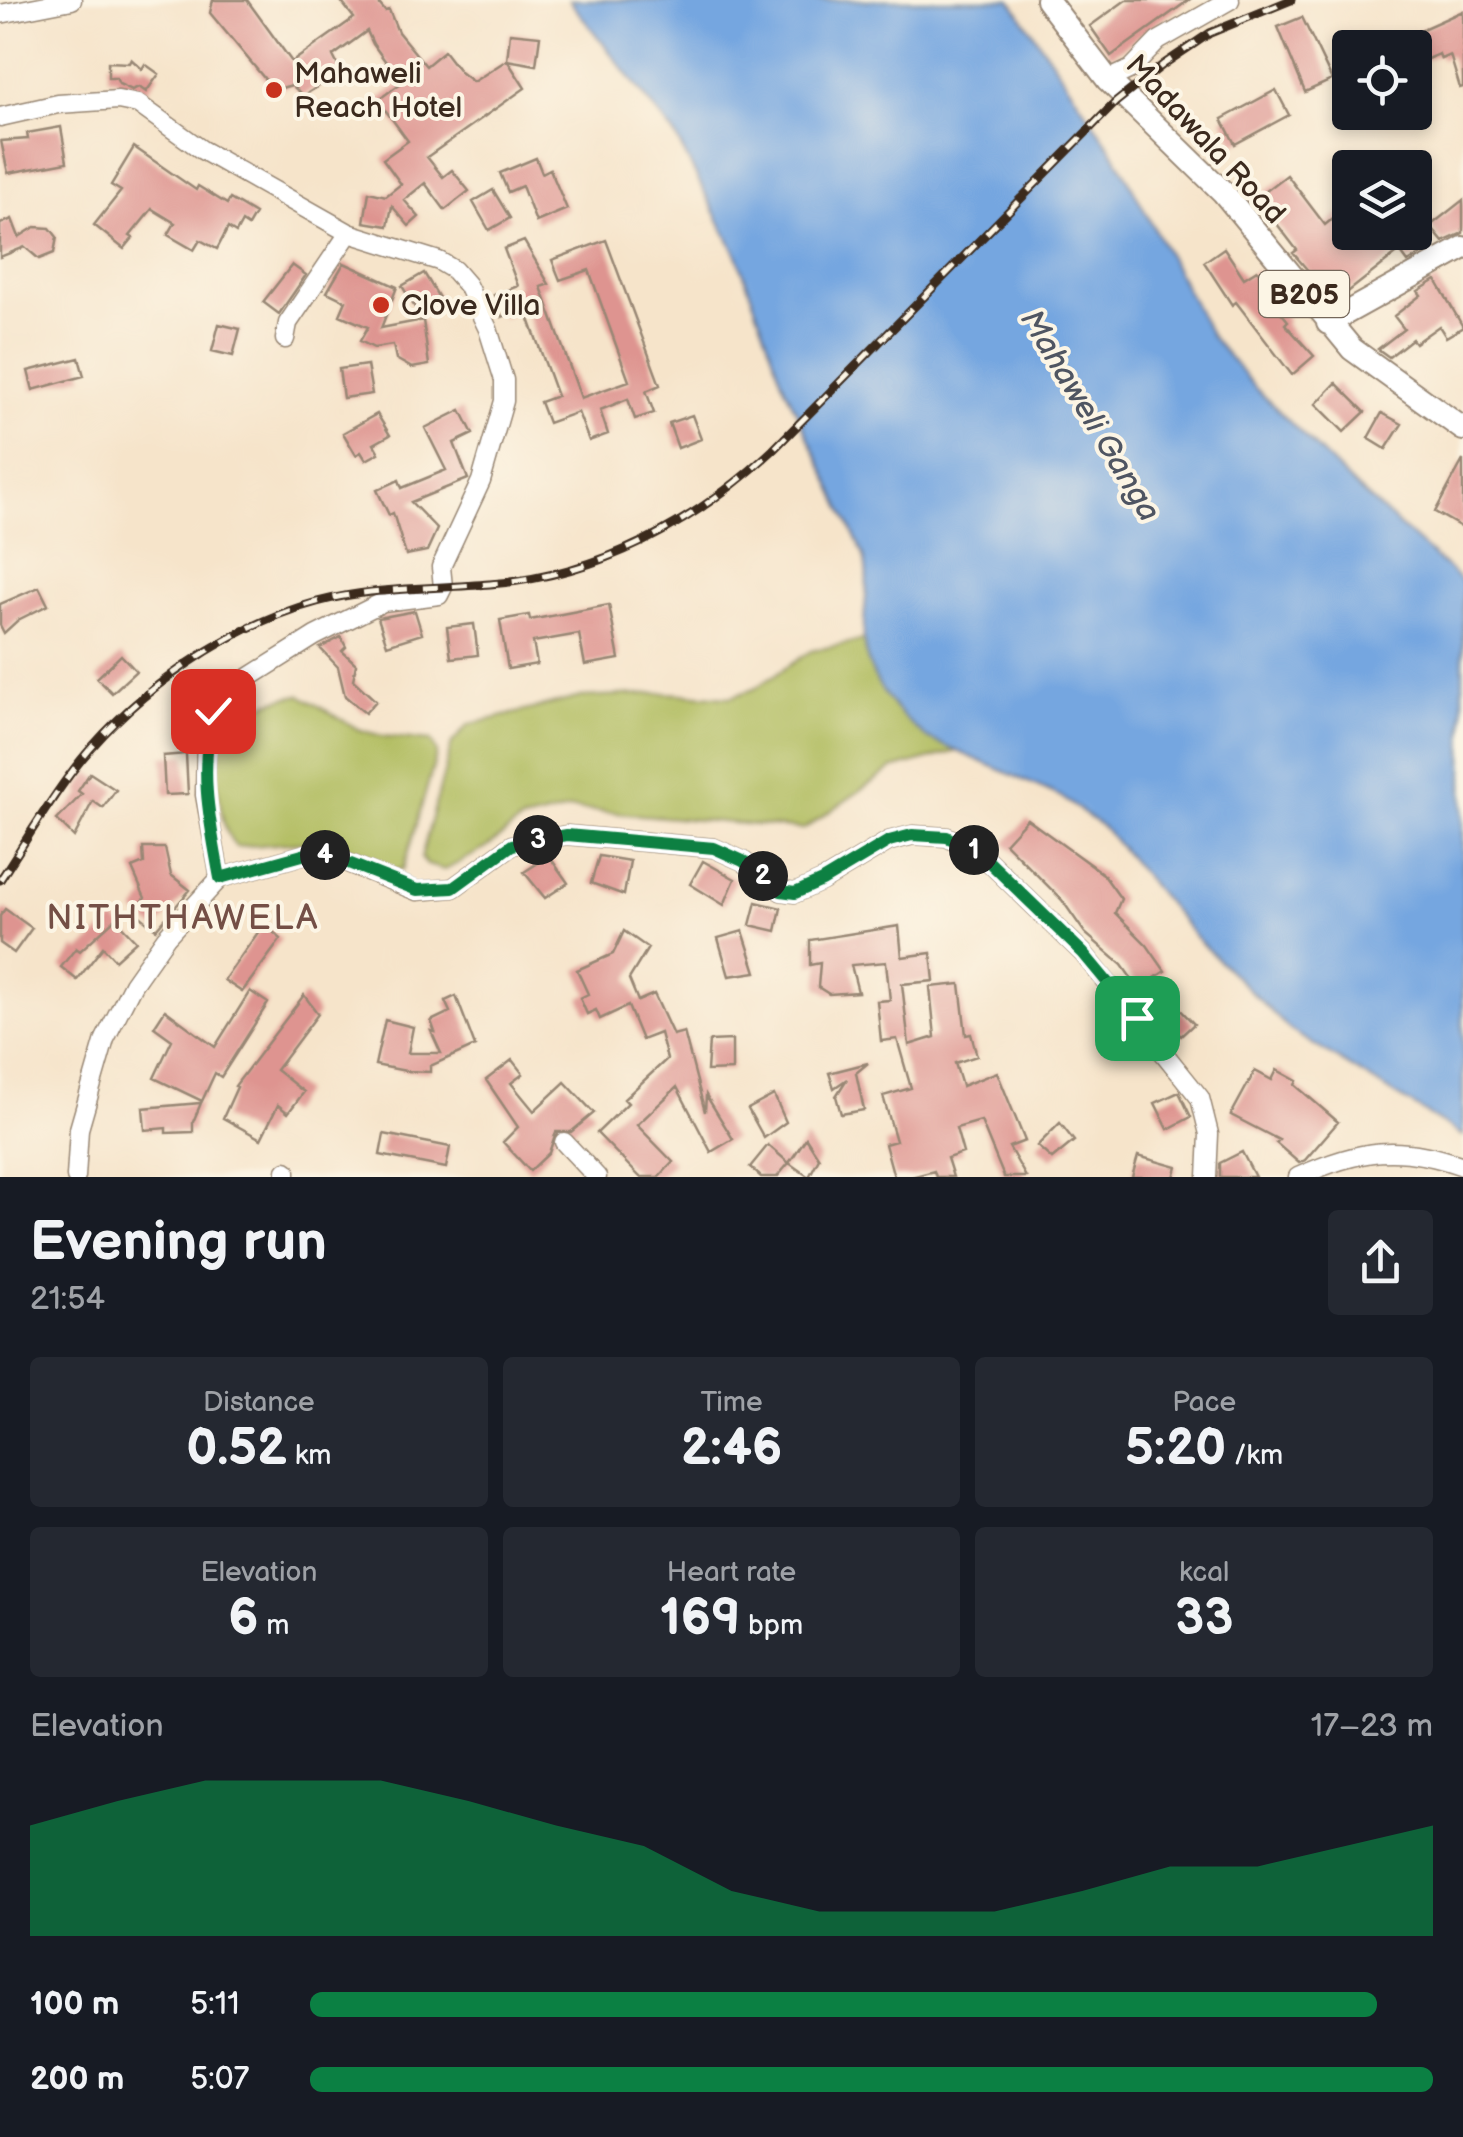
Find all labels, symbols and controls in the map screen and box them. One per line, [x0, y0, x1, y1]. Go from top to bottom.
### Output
map controls [1332, 30, 1432, 250]
button: locate [1332, 30, 1432, 130]
street label: Madawala Road [1118, 48, 1293, 232]
place label: Mahaweli Reach Hotel [294, 56, 462, 126]
marker: Mahaweli Reach Hotel [263, 79, 285, 101]
button: layers [1332, 150, 1432, 250]
road number: B205 [1259, 271, 1349, 317]
place label: Clove Villa [401, 288, 540, 324]
marker: Clove Villa [370, 294, 392, 316]
water label: Mahaweli Ganga [1011, 303, 1168, 529]
pin [171, 669, 256, 754]
icon: check [186, 684, 241, 739]
pin: 3 [513, 815, 563, 865]
text: 3 [530, 823, 546, 856]
pin: 1 [949, 825, 999, 875]
pin: 4 [300, 830, 350, 880]
text: 1 [968, 833, 980, 866]
text: 4 [317, 838, 333, 871]
pin: 2 [738, 851, 788, 901]
text: 2 [755, 859, 771, 892]
district label: NITHTHAWELA [46, 897, 320, 940]
pin [1095, 976, 1180, 1061]
icon: arrive [1110, 991, 1165, 1046]
text: Evening run [30, 1209, 327, 1276]
button: share [1328, 1210, 1433, 1315]
text: 21:54 [30, 1280, 105, 1319]
text: Distance [203, 1386, 315, 1419]
text: Time [700, 1386, 763, 1419]
text: Pace [1172, 1386, 1236, 1419]
text: 0.52 [186, 1419, 287, 1479]
text: 2:46 [681, 1419, 782, 1479]
text: 5:20 [1125, 1419, 1226, 1479]
text: km [287, 1439, 332, 1472]
text: /km [1226, 1439, 1283, 1472]
text: Elevation [200, 1556, 317, 1589]
text: Heart rate [667, 1556, 796, 1589]
text: kcal [1179, 1556, 1229, 1589]
text: 6 [228, 1589, 259, 1649]
text: 169 [660, 1589, 740, 1649]
text: 33 [1175, 1589, 1233, 1649]
text: m [259, 1609, 289, 1642]
text: bpm [740, 1609, 803, 1642]
text: Elevation [30, 1707, 163, 1746]
text: 17–23 m [1311, 1707, 1433, 1746]
text: 100 m [30, 1985, 119, 2024]
text: 5:11 [190, 1985, 240, 2024]
text: 200 m [30, 2060, 124, 2099]
text: 5:07 [190, 2060, 249, 2099]

